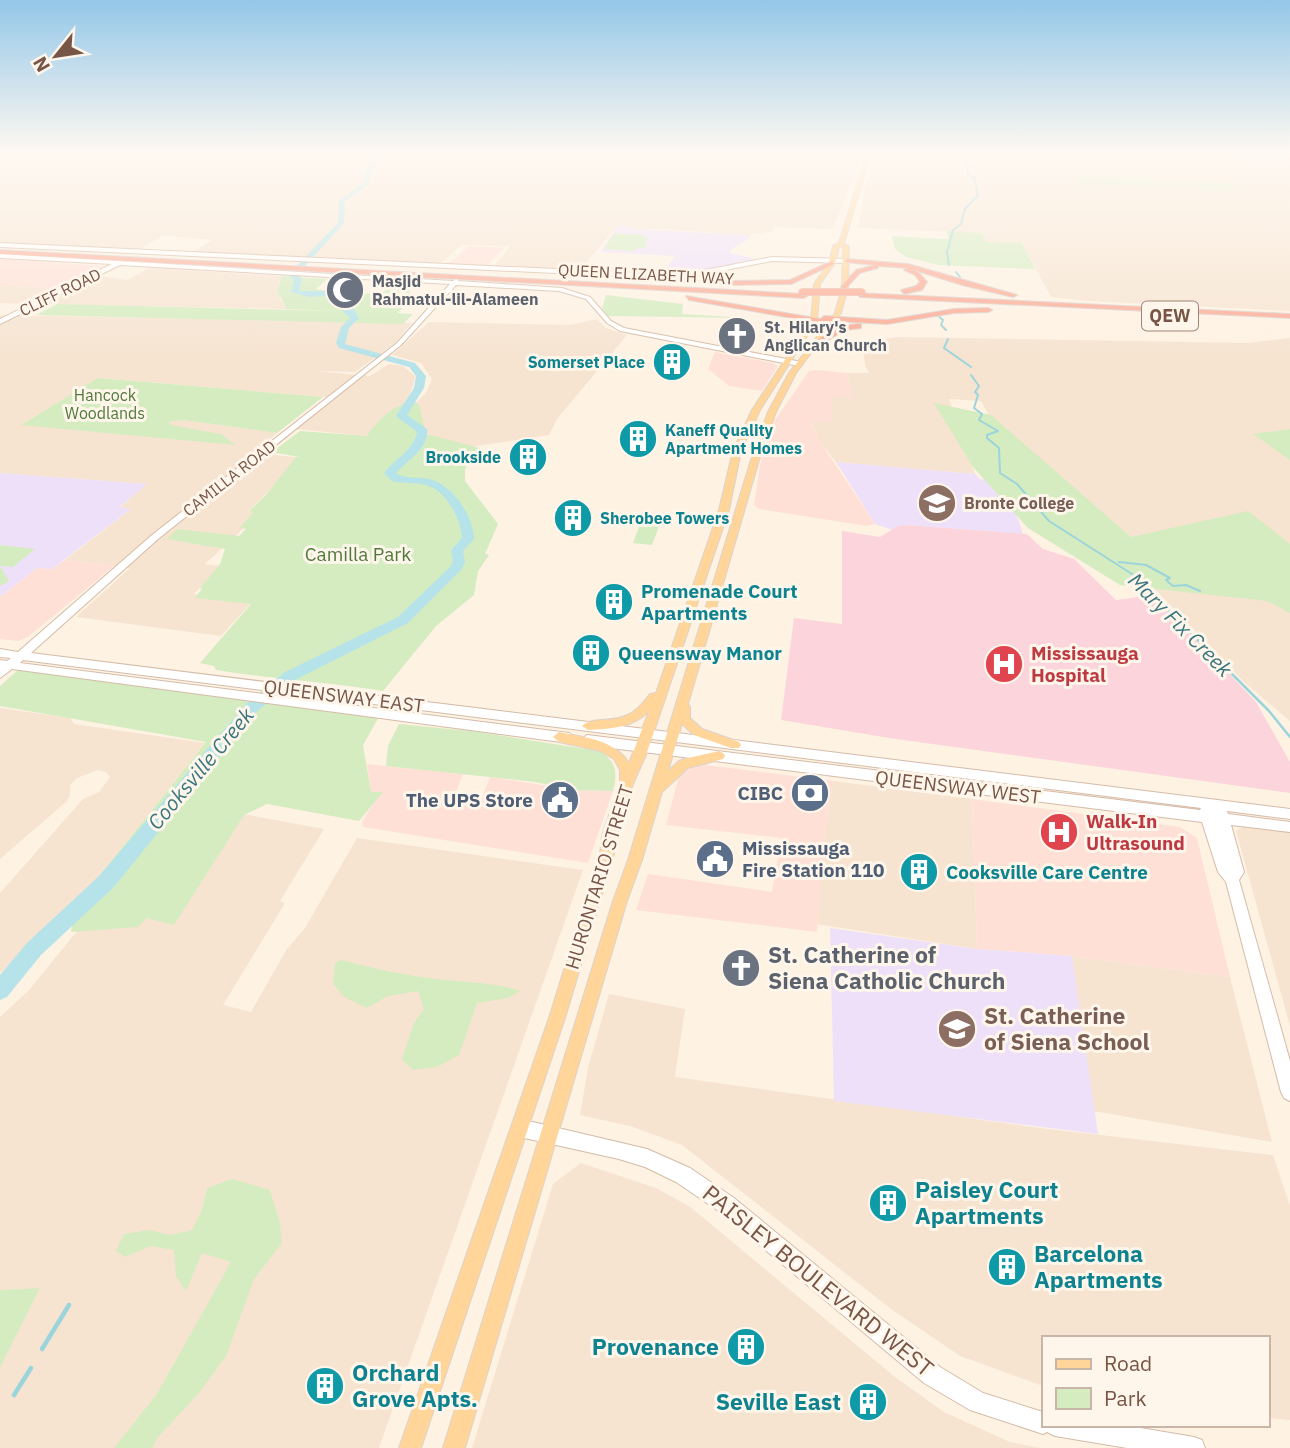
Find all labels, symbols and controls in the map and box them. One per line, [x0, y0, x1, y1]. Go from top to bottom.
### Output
north arrow [21, 21, 91, 91]
text: N [27, 53, 55, 76]
street label: QUEEN ELIZABETH WAY [557, 259, 735, 289]
street label: CLIFF ROAD [16, 264, 104, 320]
mosque icon: Masjid Rahmatul-lil-Alameen [324, 269, 366, 311]
place label: Masjid Rahmatul-lil-Alameen [372, 271, 538, 309]
road number: QEW [1142, 302, 1198, 330]
church icon: St. Hilary's Anglican Church [716, 315, 758, 357]
place label: St. Hilary's Anglican Church [764, 317, 887, 355]
building icon: Somerset Place [651, 341, 693, 383]
place label: Somerset Place [528, 352, 645, 372]
park label: Hancock Woodlands [65, 385, 145, 423]
building icon: Kaneff Quality Apartment Homes [617, 418, 659, 460]
place label: Kaneff Quality Apartment Homes [665, 420, 802, 458]
street label: CAMILLA ROAD [179, 436, 279, 520]
building icon: Brookside [507, 436, 549, 478]
place label: Brookside [425, 447, 501, 467]
school or university icon: Bronte College [916, 482, 958, 524]
place label: Bronte College [964, 493, 1074, 513]
building icon: Sherobee Towers [552, 497, 594, 539]
place label: Sherobee Towers [600, 508, 729, 528]
park label: Camilla Park [305, 542, 411, 566]
water label: Mary Fix Creek [1123, 566, 1240, 683]
place label: Promenade Court Apartments [641, 579, 798, 625]
building icon: Promenade Court Apartments [593, 581, 635, 623]
building icon: Queensway Manor [570, 632, 612, 674]
place label: Queensway Manor [618, 641, 782, 665]
place label: Mississauga Hospital [1031, 641, 1139, 687]
hospital icon: Mississauga Hospital [983, 643, 1025, 685]
street label: QUEENSWAY EAST [262, 674, 426, 718]
water label: Cooksville Creek [141, 701, 260, 835]
street label: QUEENSWAY WEST [874, 765, 1042, 809]
bank icon: CIBC [789, 772, 831, 814]
public building icon: The UPS Store [539, 779, 581, 821]
place label: CIBC [737, 781, 783, 805]
street label: HURONTARIO STREET [560, 782, 639, 972]
place label: The UPS Store [406, 788, 533, 812]
place label: Walk-In Ultrasound [1086, 809, 1185, 855]
hospital icon: Walk-In Ultrasound [1038, 811, 1080, 853]
place label: Mississauga Fire Station 110 [742, 836, 884, 882]
public building icon: Mississauga Fire Station 110 [694, 838, 736, 880]
building icon: Cooksville Care Centre [898, 851, 940, 893]
place label: Cooksville Care Centre [946, 860, 1148, 884]
place label: St. Catherine of Siena Catholic Church [768, 939, 1006, 995]
church icon: St. Catherine of Siena Catholic Church [720, 947, 762, 989]
place label: St. Catherine of Siena School [984, 1000, 1150, 1056]
school or university icon: St. Catherine of Siena School [936, 1008, 978, 1050]
place label: Paisley Court Apartments [915, 1174, 1058, 1230]
street label: PAISLEY BOULEVARD WEST [697, 1178, 940, 1383]
building icon: Paisley Court Apartments [867, 1182, 909, 1224]
place label: Barcelona Apartments [1034, 1238, 1163, 1294]
building icon: Barcelona Apartments [986, 1246, 1028, 1288]
building icon: Provenance [725, 1326, 767, 1368]
place label: Provenance [592, 1331, 719, 1361]
legend [1042, 1336, 1269, 1427]
text: Road [1104, 1349, 1152, 1377]
place label: Orchard Grove Apts. [352, 1357, 478, 1413]
building icon: Orchard Grove Apts. [304, 1365, 346, 1407]
building icon: Seville East [847, 1381, 889, 1423]
text: Park [1104, 1384, 1147, 1412]
place label: Seville East [716, 1386, 841, 1416]

